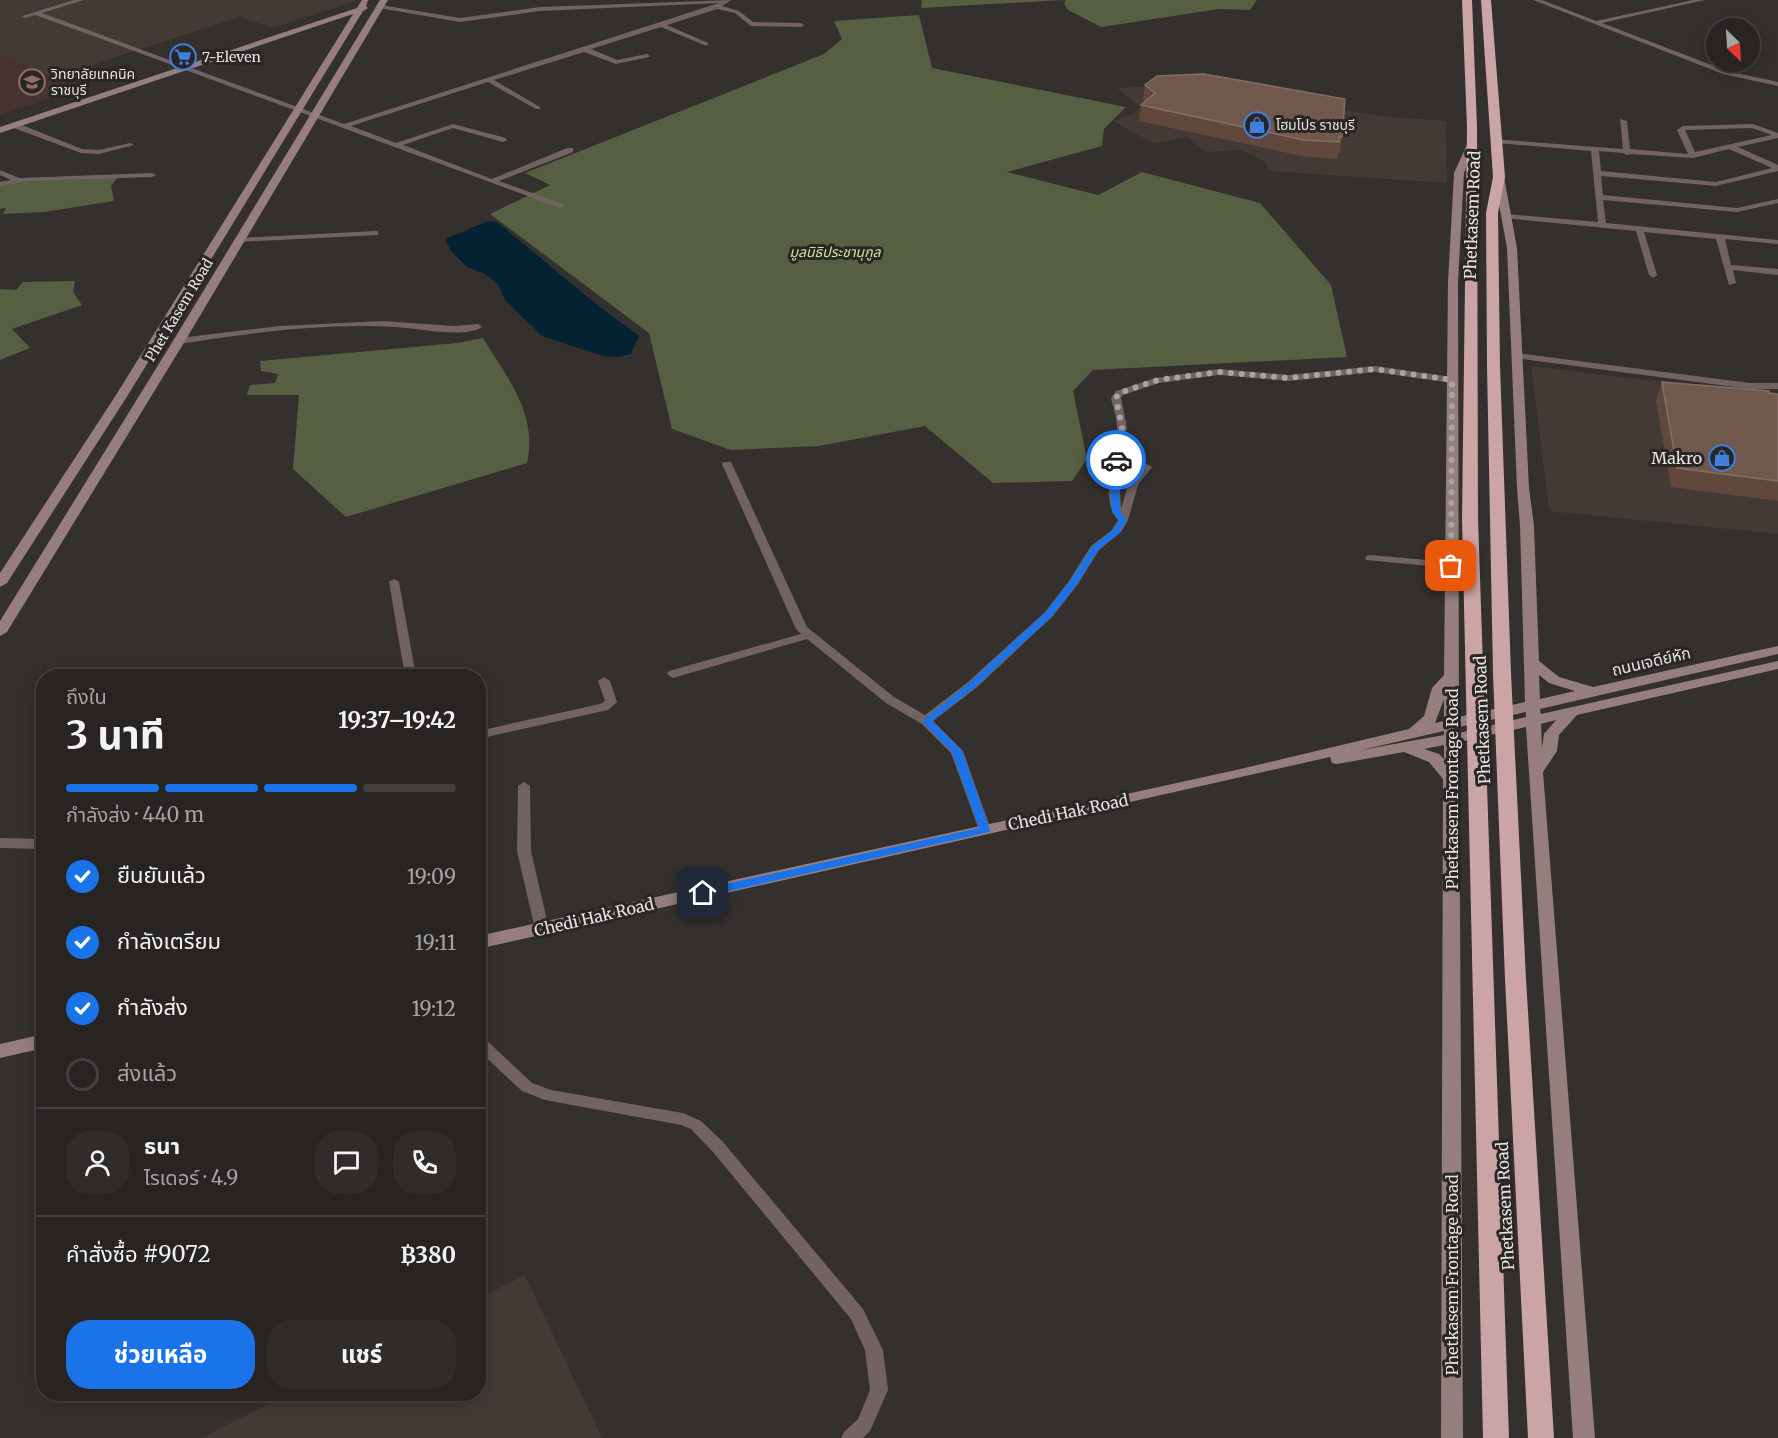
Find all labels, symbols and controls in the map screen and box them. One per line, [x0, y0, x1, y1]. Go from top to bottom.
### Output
north arrow [1706, 18, 1760, 72]
map controls [1706, 18, 1760, 72]
supermarket icon: 7-Eleven [168, 42, 198, 72]
place label: 7-Eleven [202, 48, 261, 66]
place label: วิทยาลัยเทคนิค ราชบุรี [50, 65, 135, 99]
school or university icon: วิทยาลัยเทคนิค ราชบุรี [17, 67, 47, 97]
shop icon: โฮมโปร ราชบุรี [1242, 110, 1272, 140]
place label: โฮมโปร ราชบุรี [1276, 116, 1355, 134]
street label: Phetkasem Road [1460, 150, 1484, 280]
park label: มูลนิธิประชานุกูล [789, 243, 882, 261]
street label: Phet Kasem Road [141, 255, 217, 365]
courier [1086, 430, 1146, 490]
shop icon: Makro [1707, 443, 1737, 473]
icon: car [1100, 444, 1133, 477]
place label: Makro [1651, 448, 1702, 468]
pin [1425, 540, 1476, 591]
icon: bag [1434, 549, 1467, 582]
street label: ถนนเจดีย์หัก [1610, 642, 1692, 680]
street label: Phetkasem Road [1470, 655, 1494, 785]
text: ถึงใน [66, 684, 107, 709]
street label: Phetkasem Frontage Road [1442, 688, 1462, 890]
text: 19:37–19:42 [338, 706, 456, 734]
text: 3 นาที [66, 711, 165, 760]
street label: Chedi Hak Road [1006, 789, 1130, 834]
text: กำลังส่ง · 440 m [66, 802, 204, 827]
icon: check [66, 860, 99, 893]
text: ยืนยันแล้ว [117, 861, 206, 889]
text: 19:09 [407, 864, 456, 889]
pin [677, 867, 728, 918]
icon: home [686, 876, 719, 909]
street label: Chedi Hak Road [532, 893, 656, 940]
icon: check [66, 926, 99, 959]
text: กำลังเตรียม [117, 927, 221, 955]
text: 19:11 [415, 930, 456, 955]
icon: check [66, 992, 99, 1025]
text: กำลังส่ง [117, 993, 188, 1021]
text: 19:12 [411, 996, 456, 1021]
text: ส่งแล้ว [117, 1059, 177, 1087]
button: person [66, 1131, 129, 1194]
button: chat [315, 1131, 378, 1194]
button: phone [393, 1131, 456, 1194]
text: ธนา [144, 1132, 180, 1160]
street label: Phetkasem Road [1492, 1141, 1518, 1271]
text: ไรเดอร์ · 4.9 [144, 1165, 238, 1190]
street label: Phetkasem Frontage Road [1442, 1174, 1462, 1376]
text: คำสั่งซื้อ #9072 [66, 1240, 211, 1268]
text: ฿380 [401, 1241, 456, 1269]
button: ช่วยเหลือ [66, 1320, 255, 1389]
button: แชร์ [267, 1320, 456, 1389]

